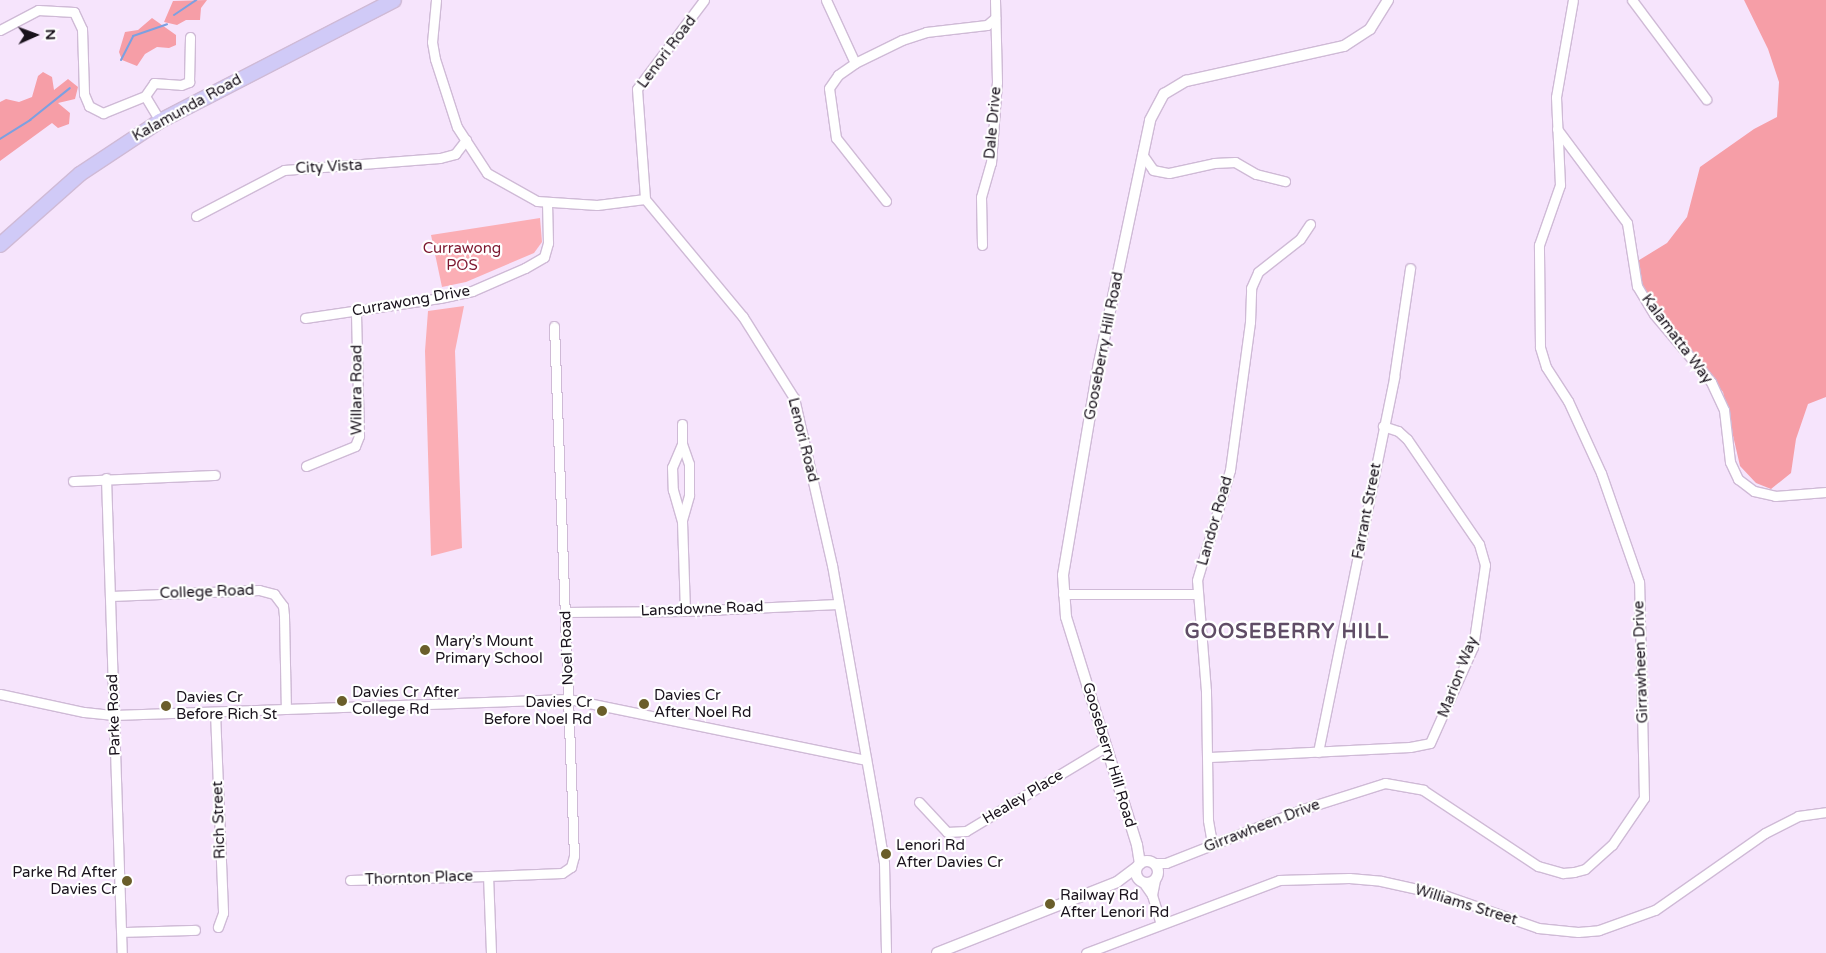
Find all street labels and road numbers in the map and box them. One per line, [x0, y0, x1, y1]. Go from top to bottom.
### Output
street label: Lenori Road [634, 12, 700, 92]
street label: Kalamunda Road [129, 71, 245, 145]
street label: Dale Drive [981, 86, 1005, 160]
street label: City Vista [295, 156, 363, 178]
street label: Gooseberry Hill Road [1081, 270, 1127, 422]
street label: Currawong Drive [351, 282, 471, 320]
street label: Kalamatta Way [1638, 291, 1716, 387]
street label: Willara Road [348, 345, 366, 435]
street label: Lenori Road [784, 396, 822, 484]
street label: Farrant Street [1349, 461, 1385, 561]
street label: Landor Road [1194, 474, 1236, 568]
street label: College Road [159, 581, 255, 603]
street label: Lansdowne Road [640, 598, 764, 620]
street label: Girrawheen Drive [1630, 600, 1652, 724]
street label: Noel Road [557, 610, 577, 686]
street label: Marion Way [1434, 634, 1482, 720]
street label: Parke Road [104, 674, 124, 756]
street label: Gooseberry Hill Road [1078, 680, 1140, 830]
street label: Healey Place [979, 766, 1067, 828]
street label: Rich Street [209, 781, 229, 859]
street label: Girrawheen Drive [1201, 796, 1323, 856]
street label: Thornton Place [365, 867, 473, 889]
street label: Williams Street [1413, 881, 1519, 929]

